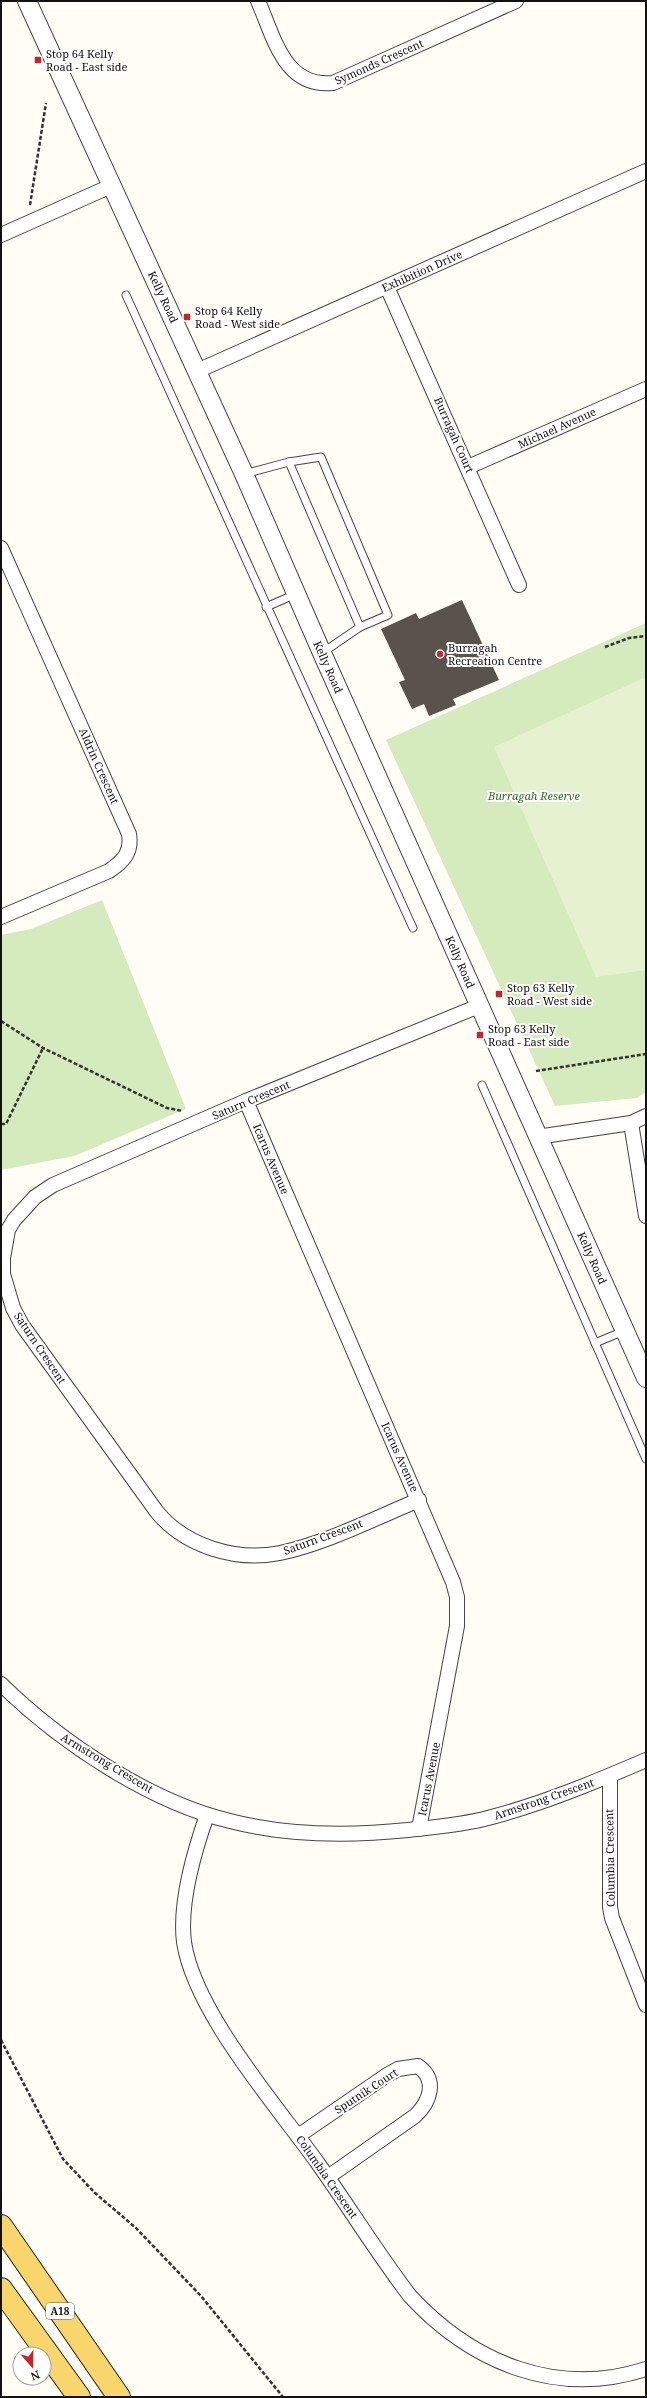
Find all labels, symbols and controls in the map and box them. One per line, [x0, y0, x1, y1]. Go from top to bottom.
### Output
street label: Symonds Crescent [332, 35, 426, 88]
place label: Stop 64 Kelly Road - East side [46, 46, 128, 74]
marker: Stop 64 Kelly Road - East side [33, 55, 43, 65]
street label: Exhibition Drive [379, 246, 465, 295]
street label: Kelly Road [145, 268, 182, 325]
place label: Stop 64 Kelly Road - West side [195, 303, 280, 331]
marker: Stop 64 Kelly Road - West side [182, 312, 192, 322]
street label: Burragah Court [431, 394, 478, 475]
street label: Michael Avenue [515, 404, 598, 451]
street label: Kelly Road [310, 638, 347, 696]
place label: Burragah Recreation Centre [448, 640, 542, 668]
marker: Burragah Recreation Centre [435, 649, 445, 659]
street label: Aldrin Crescent [76, 725, 123, 806]
park label: Burragah Reserve [487, 788, 581, 803]
street label: Kelly Road [442, 933, 479, 991]
place label: Stop 63 Kelly Road - West side [507, 980, 592, 1008]
marker: Stop 63 Kelly Road - West side [494, 989, 504, 999]
place label: Stop 63 Kelly Road - East side [488, 1021, 570, 1049]
marker: Stop 63 Kelly Road - East side [475, 1030, 485, 1040]
street label: Saturn Crescent [210, 1076, 292, 1123]
street label: Icarus Avenue [250, 1121, 293, 1196]
street label: Kelly Road [574, 1229, 611, 1287]
street label: Saturn Crescent [11, 1309, 70, 1387]
street label: Icarus Avenue [378, 1420, 423, 1494]
street label: Saturn Crescent [281, 1515, 365, 1558]
street label: Armstrong Crescent [59, 1729, 156, 1796]
street label: Icarus Avenue [414, 1741, 443, 1817]
street label: Armstrong Crescent [492, 1774, 596, 1823]
street label: Columbia Crescent [601, 1809, 618, 1907]
street label: Sputnik Court [331, 2064, 400, 2117]
street label: Columbia Crescent [293, 2132, 362, 2221]
road number: A18 [46, 2303, 74, 2319]
north arrow [12, 2346, 52, 2386]
text: N [29, 2367, 42, 2385]

